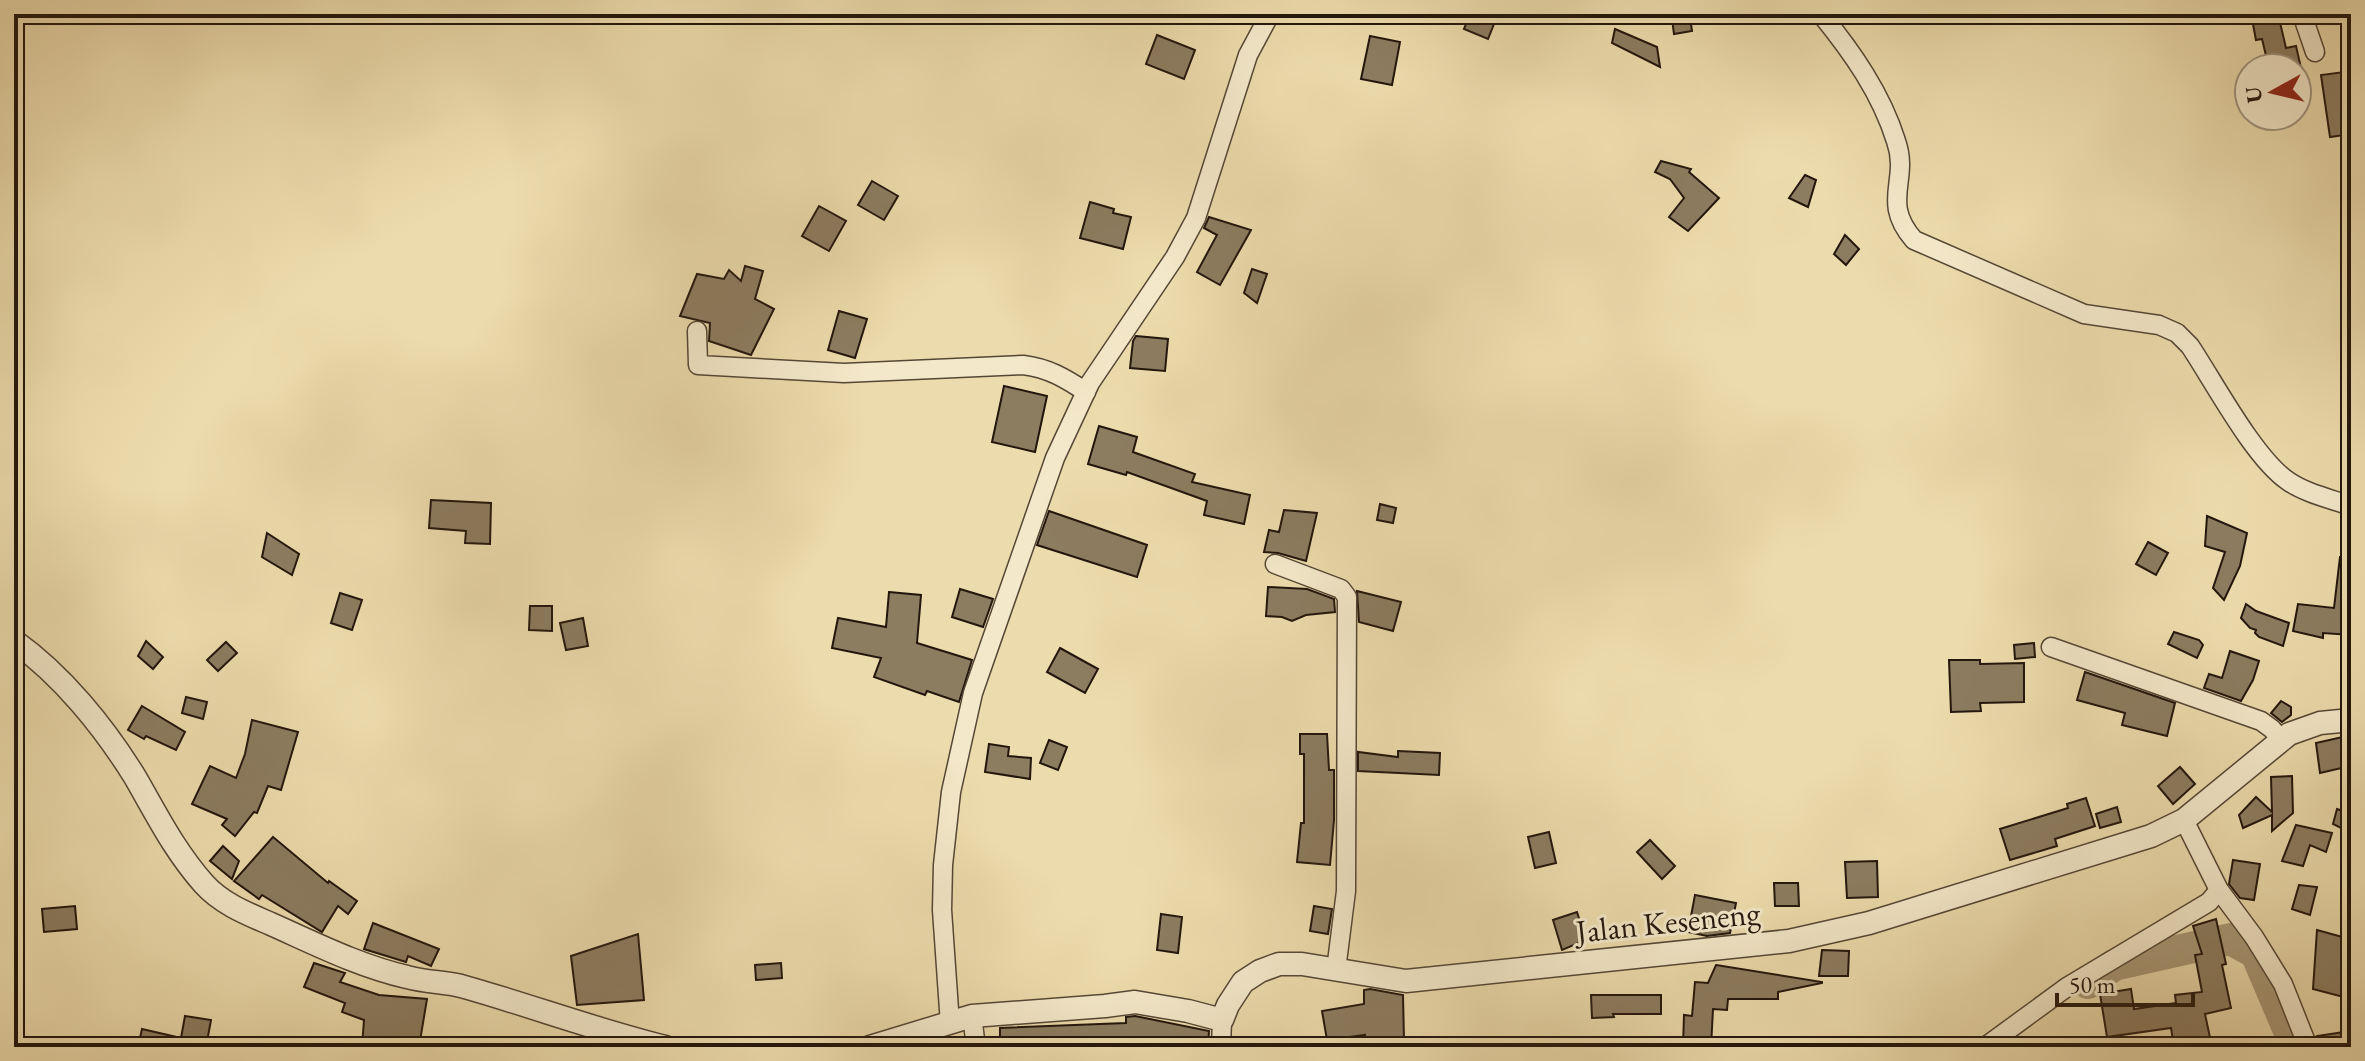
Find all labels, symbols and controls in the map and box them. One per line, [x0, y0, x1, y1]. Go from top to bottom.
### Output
north arrow [2233, 52, 2313, 132]
text: U [2238, 84, 2269, 105]
street label: Jalan Keseneng [1571, 891, 1763, 953]
scale bar [2057, 957, 2193, 1007]
text: 50 m [2069, 969, 2116, 1000]

